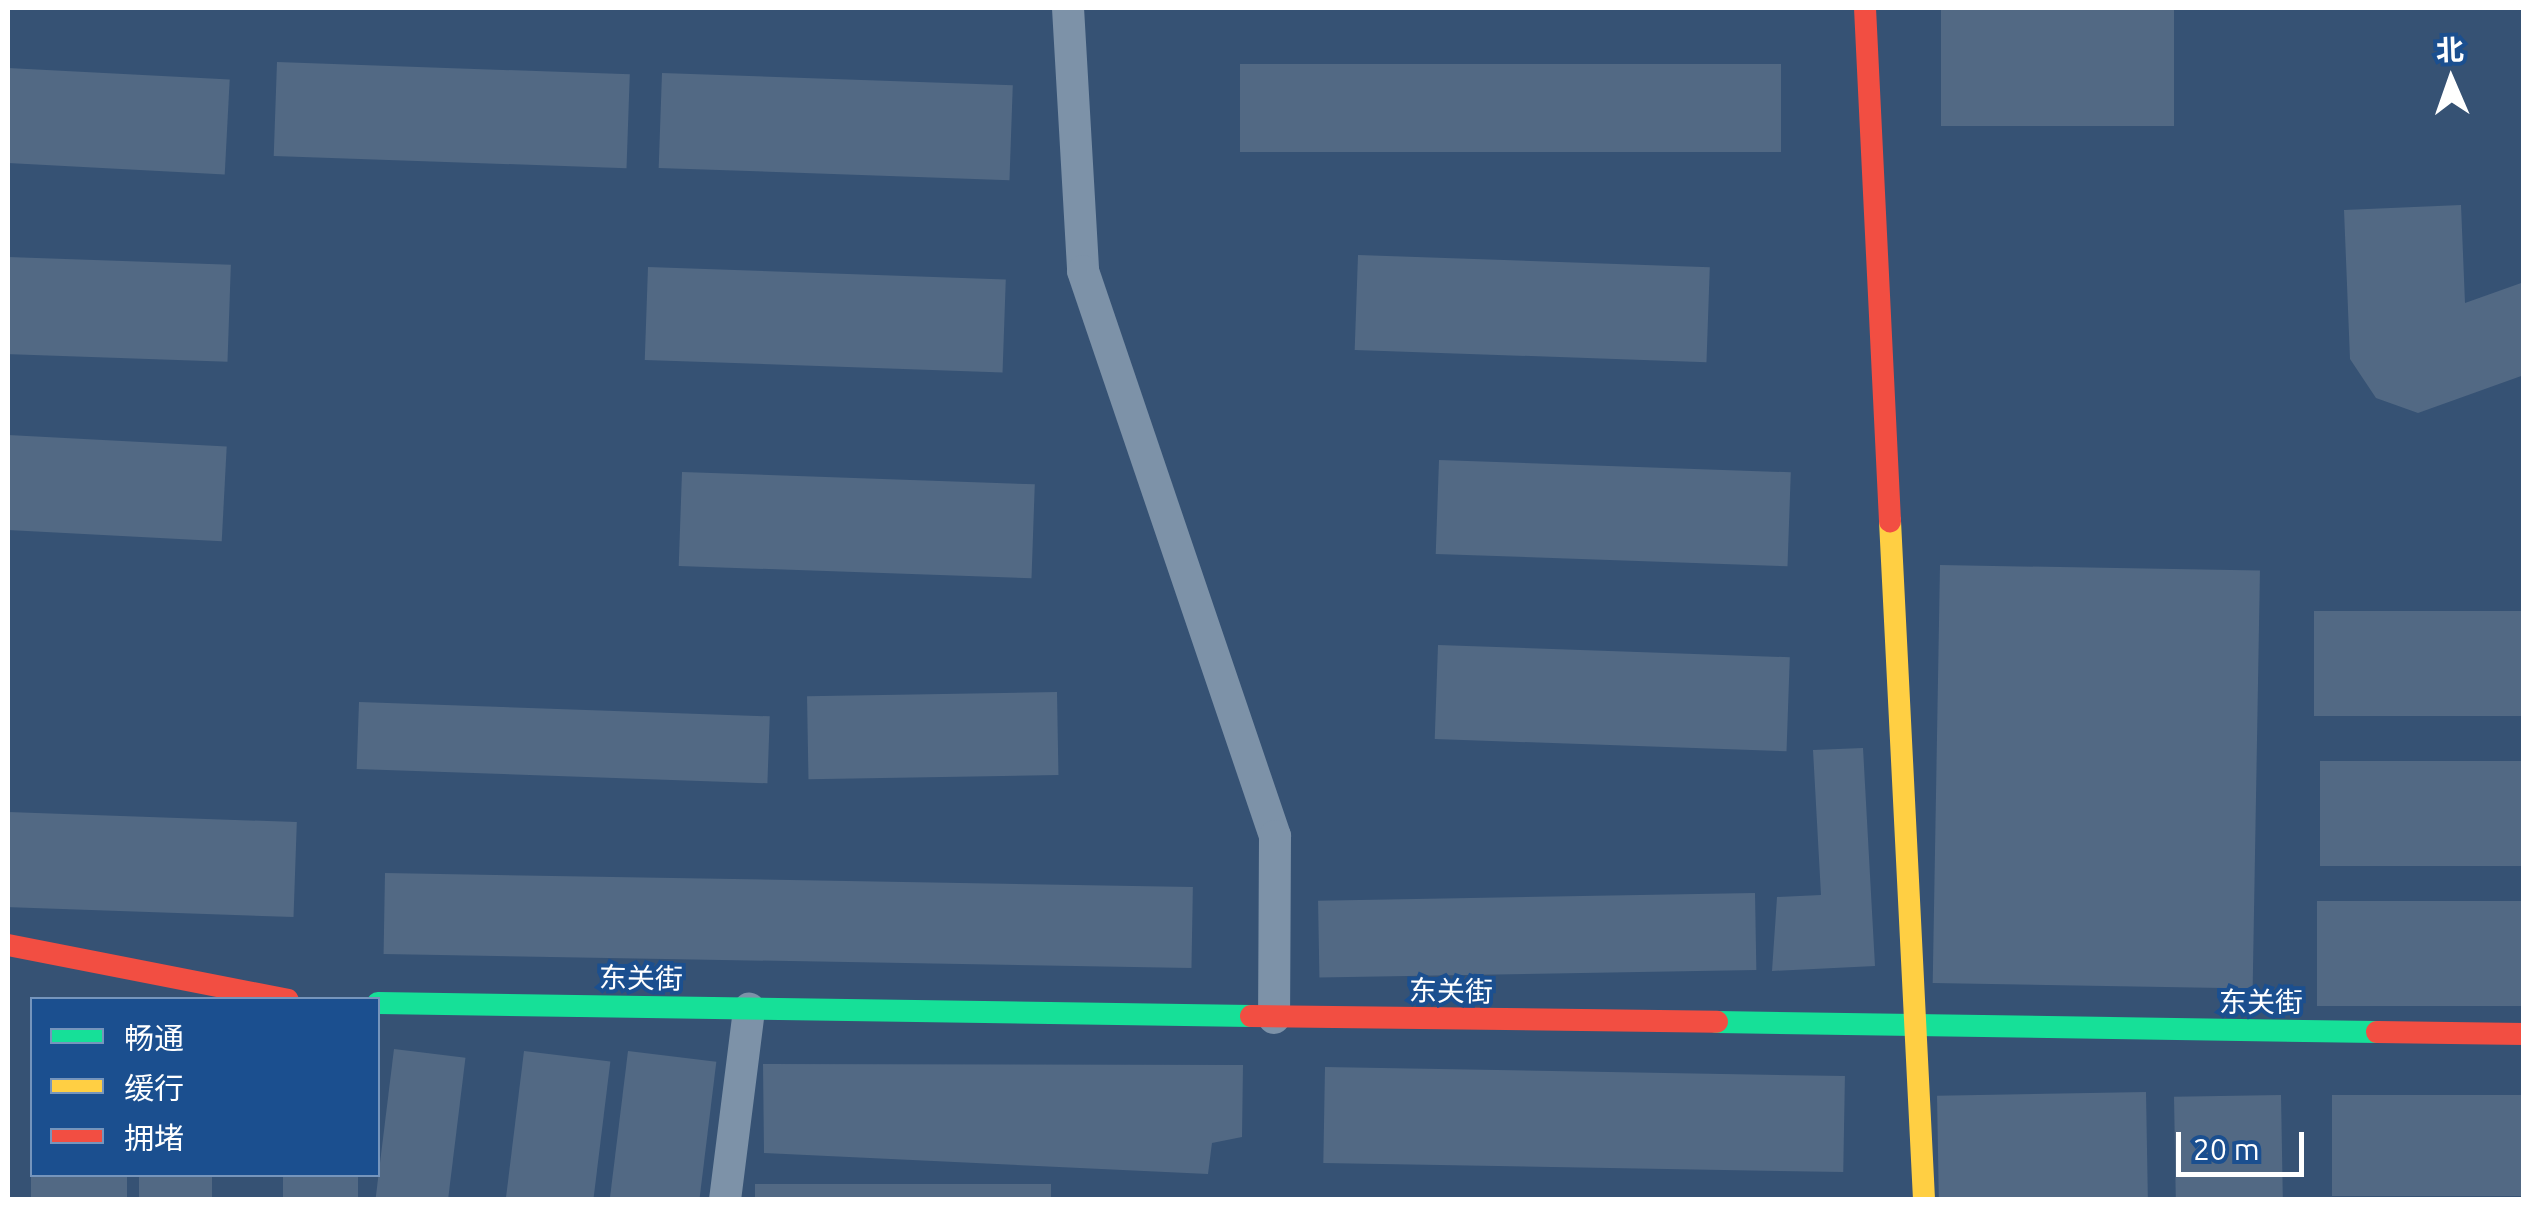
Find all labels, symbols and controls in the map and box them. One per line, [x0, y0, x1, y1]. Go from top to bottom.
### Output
north arrow [2401, 30, 2501, 130]
text: 北 [2435, 34, 2464, 65]
street label: 东关街 [599, 960, 683, 996]
street label: 东关街 [1409, 973, 1493, 1009]
street label: 东关街 [2219, 985, 2303, 1019]
legend [30, 997, 380, 1177]
text: 畅通 [124, 1021, 184, 1055]
text: 缓行 [124, 1071, 184, 1105]
scale bar [2181, 1112, 2308, 1174]
text: 拥堵 [124, 1121, 184, 1155]
text: 20 m [2193, 1132, 2260, 1166]

